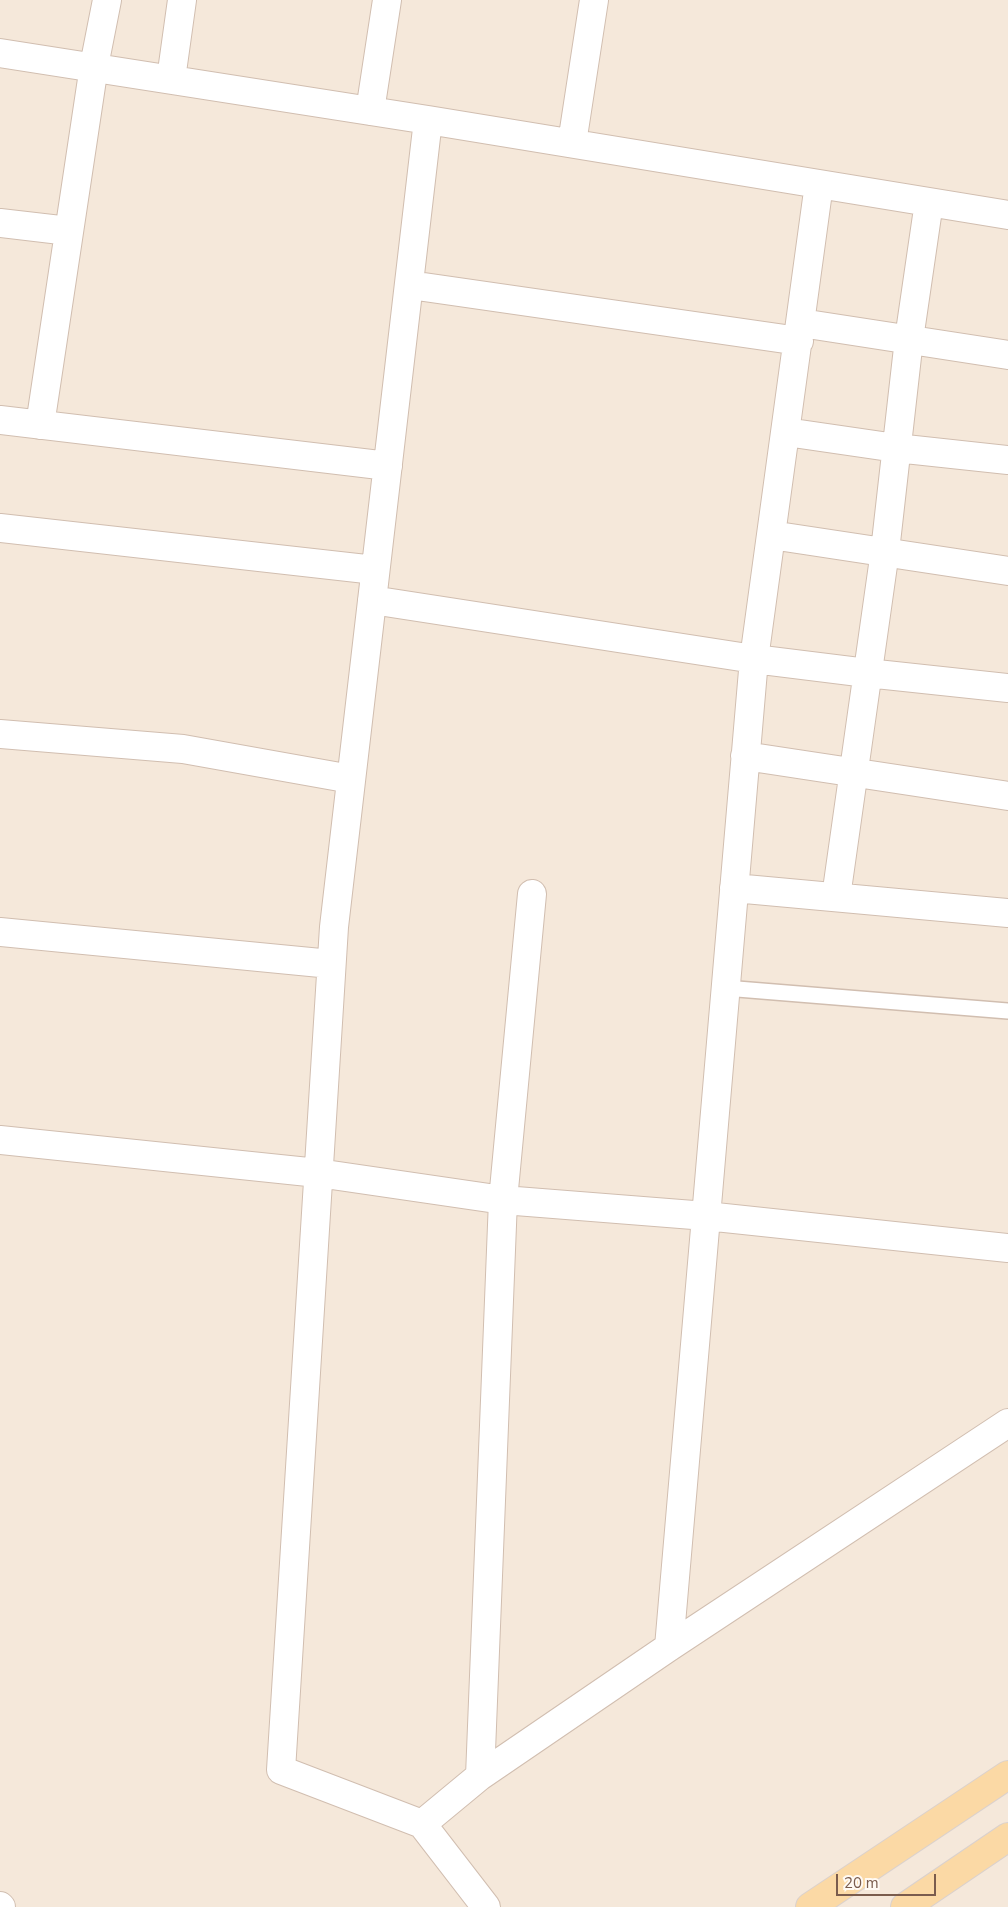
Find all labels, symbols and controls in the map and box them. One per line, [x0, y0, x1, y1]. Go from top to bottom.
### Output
scale bar [838, 1864, 938, 1896]
text: 20 m [844, 1873, 879, 1893]

